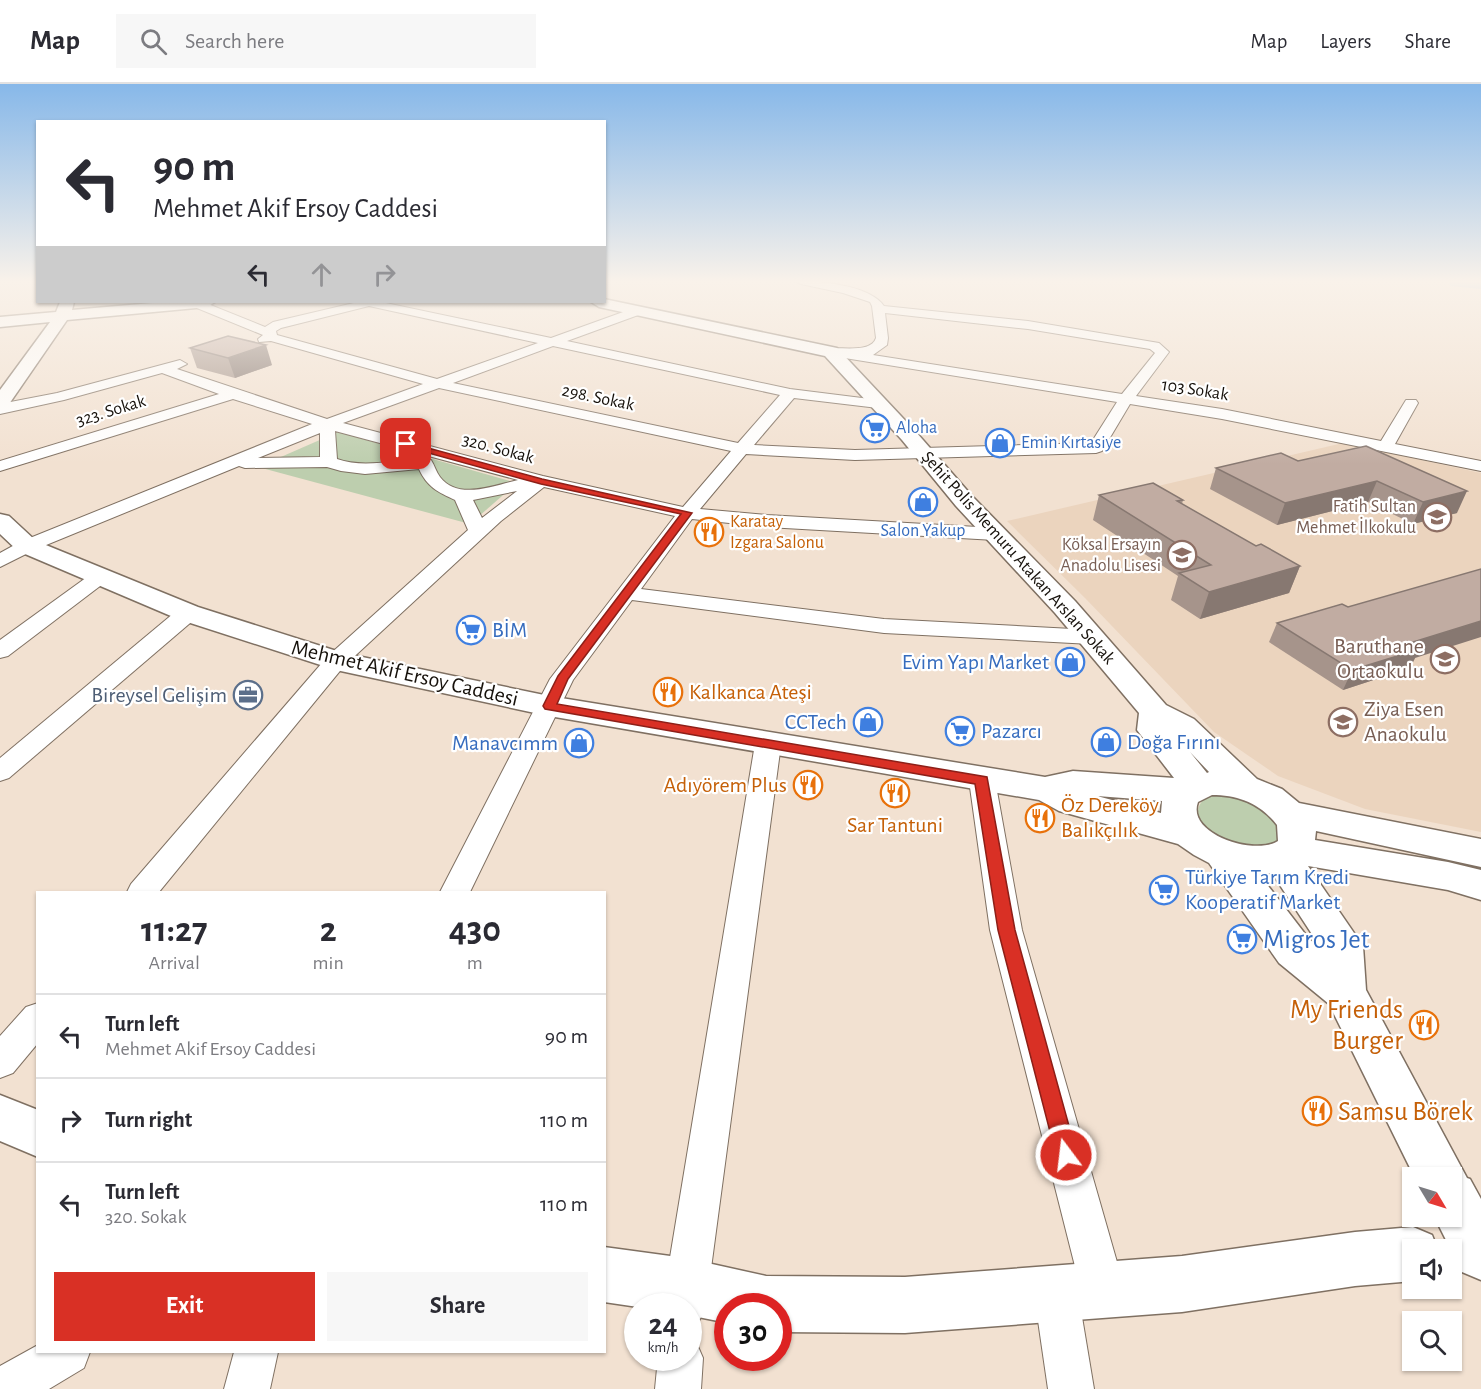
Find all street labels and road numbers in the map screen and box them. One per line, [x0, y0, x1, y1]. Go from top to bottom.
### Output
street label: 103 Sokak [1160, 376, 1230, 404]
street label: 298. Sokak [560, 382, 637, 415]
street label: 323. Sokak [74, 392, 149, 430]
street label: 320. Sokak [460, 431, 537, 467]
street label: Şehit Polis Memuru Atakan Arslan Sokak [918, 448, 1119, 668]
street label: Mehmet Akif Ersoy Caddesi [289, 636, 521, 710]

